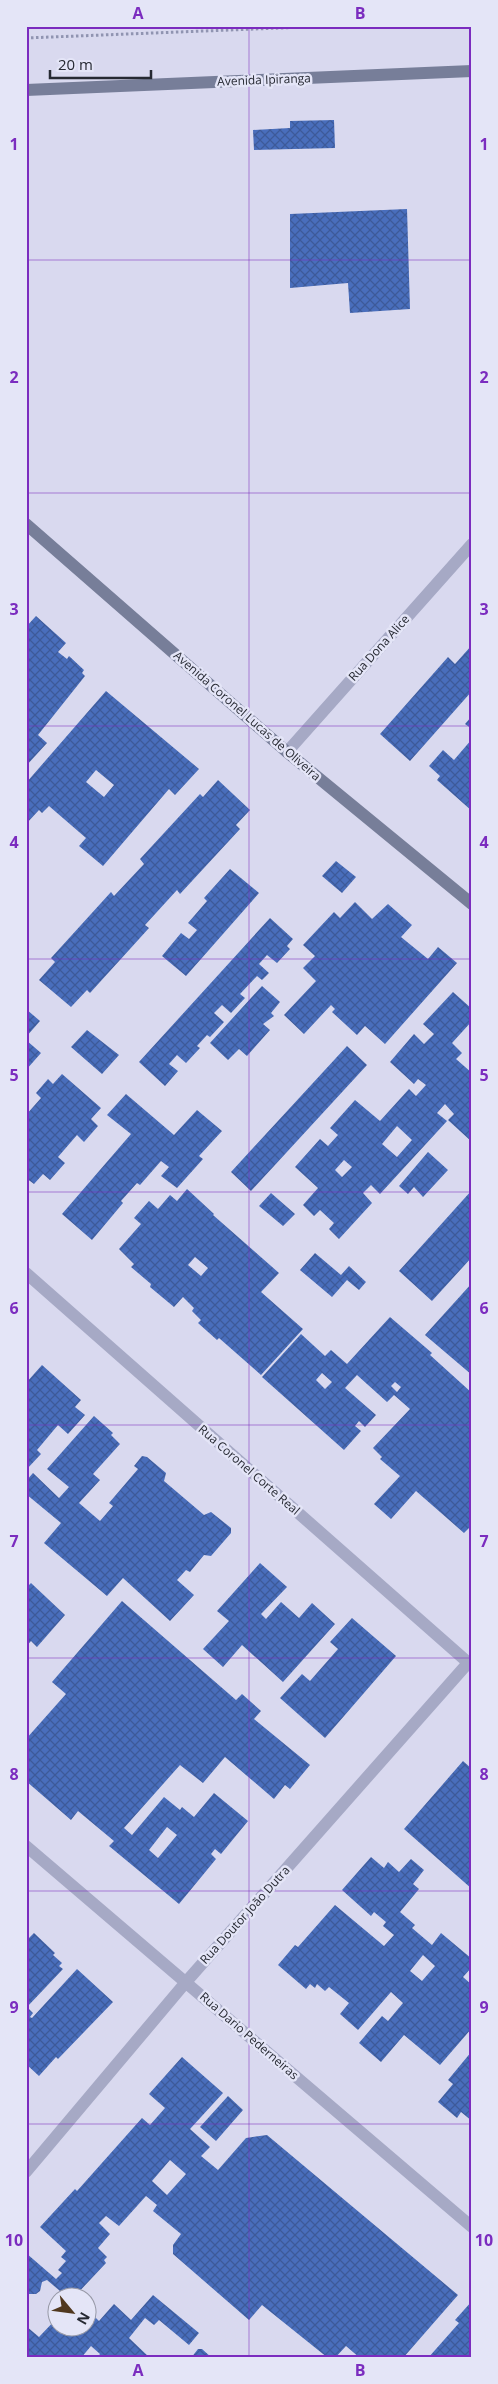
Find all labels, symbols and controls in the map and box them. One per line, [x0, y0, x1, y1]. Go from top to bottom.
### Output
text: A [132, 2, 144, 24]
text: B [355, 2, 365, 24]
scale bar [50, 48, 151, 80]
text: 20 m [58, 54, 93, 74]
street label: Avenida Ipiranga [217, 69, 311, 90]
text: 1 [9, 133, 19, 155]
text: 1 [479, 133, 489, 155]
text: 2 [9, 366, 19, 388]
text: 2 [479, 366, 489, 388]
text: 3 [9, 598, 19, 620]
text: 3 [479, 598, 489, 620]
street label: Rua Dona Alice [344, 611, 413, 684]
street label: Avenida Coronel Lucas de Oliveira [170, 647, 325, 784]
text: 4 [9, 831, 19, 853]
text: 4 [479, 831, 489, 853]
text: 5 [9, 1064, 19, 1086]
text: 5 [479, 1064, 489, 1086]
text: 6 [9, 1297, 19, 1319]
text: 6 [479, 1297, 489, 1319]
street label: Rua Coronel Corte Real [195, 1421, 304, 1518]
text: 7 [9, 1530, 19, 1552]
text: 7 [479, 1530, 489, 1552]
text: 8 [9, 1763, 19, 1785]
text: 8 [479, 1763, 489, 1785]
street label: Rua Doutor João Dutra [196, 1862, 293, 1967]
street label: Rua Dario Pederneiras [196, 1988, 302, 2083]
text: 9 [9, 1996, 19, 2018]
text: 9 [479, 1996, 489, 2018]
text: 10 [5, 2229, 23, 2251]
text: 10 [475, 2229, 493, 2251]
north arrow [48, 2286, 98, 2336]
text: N [73, 2309, 95, 2328]
text: A [132, 2359, 144, 2381]
text: B [355, 2359, 365, 2381]

